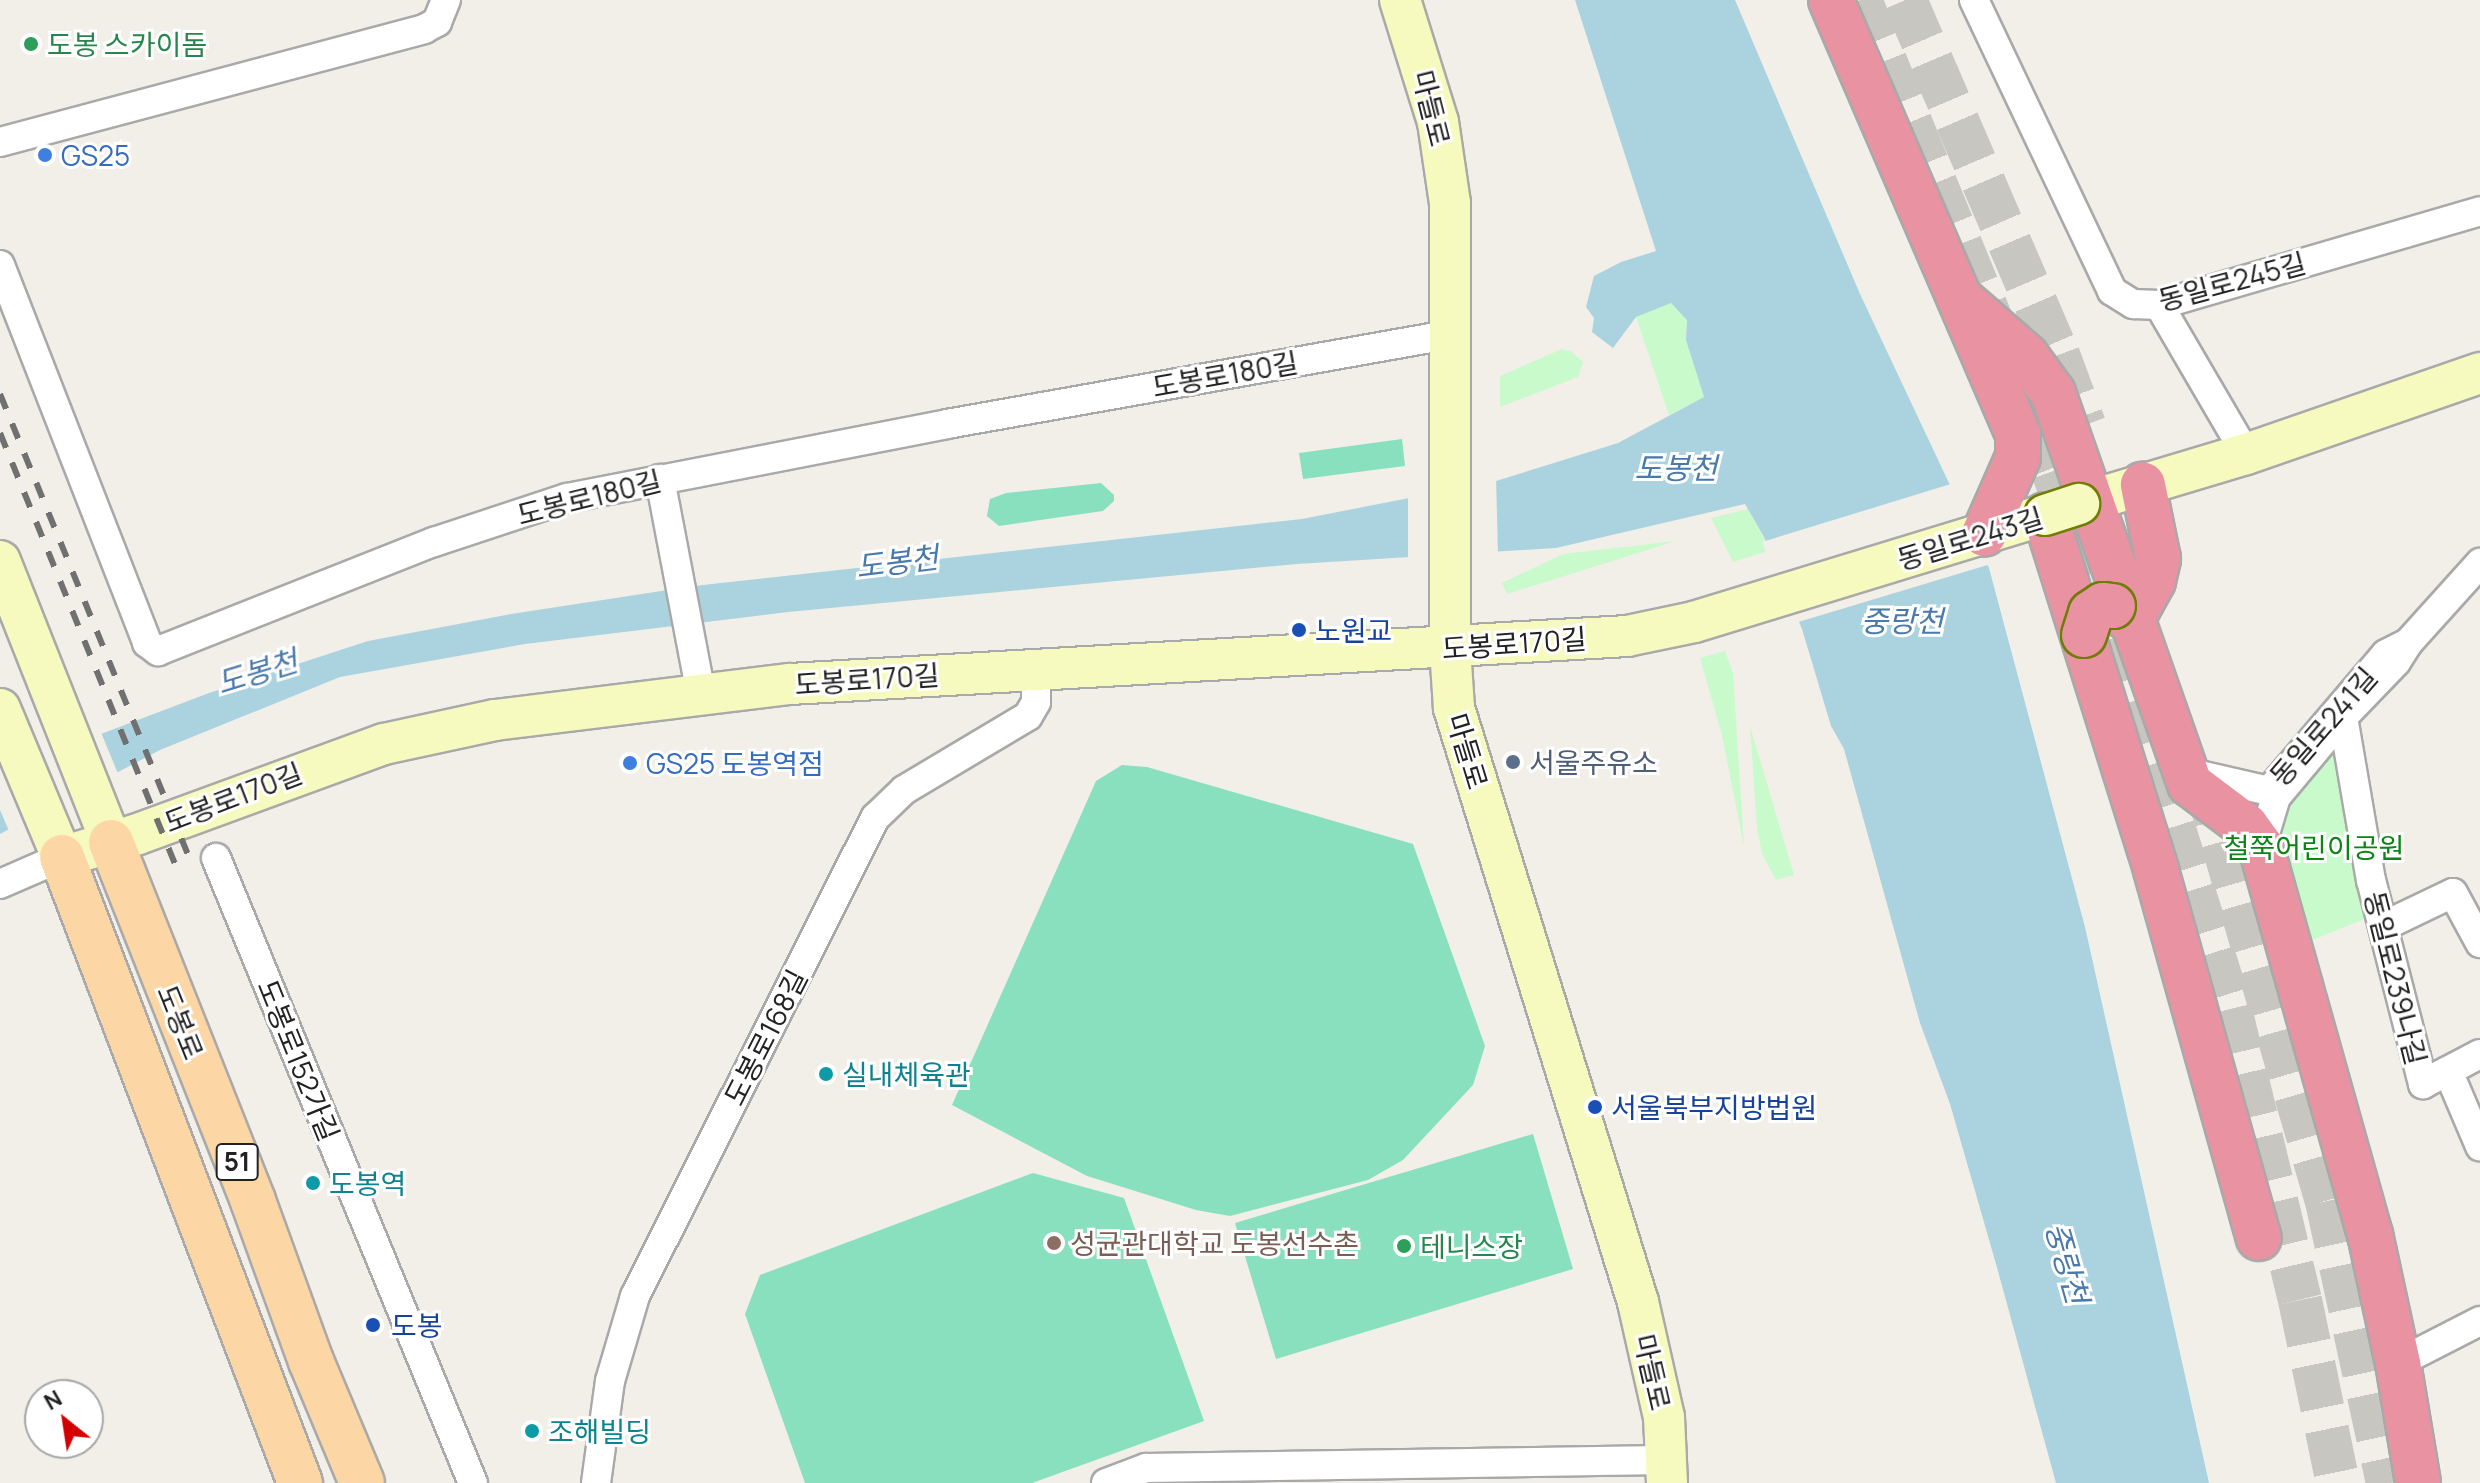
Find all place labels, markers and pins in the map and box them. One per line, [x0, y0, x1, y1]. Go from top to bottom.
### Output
place label: 도봉 스카이돔 [47, 27, 207, 61]
marker: 도봉 스카이돔 [22, 35, 40, 53]
place label: GS25 [61, 138, 130, 172]
marker: GS25 [36, 146, 54, 164]
place label: 노원교 [1315, 613, 1392, 647]
marker: 노원교 [1290, 621, 1308, 639]
place label: 서울주유소 [1529, 745, 1658, 779]
place label: GS25 도봉역점 [646, 746, 824, 780]
marker: 서울주유소 [1504, 753, 1522, 771]
marker: GS25 도봉역점 [621, 754, 639, 772]
place label: 실내체육관 [842, 1057, 971, 1091]
marker: 실내체육관 [817, 1065, 835, 1083]
place label: 서울북부지방법원 [1611, 1090, 1817, 1124]
marker: 서울북부지방법원 [1586, 1098, 1604, 1116]
place label: 도봉역 [329, 1166, 406, 1200]
marker: 도봉역 [304, 1174, 322, 1192]
place label: 성균관대학교 도봉선수촌 [1070, 1226, 1359, 1260]
place label: 테니스장 [1420, 1229, 1523, 1263]
marker: 성균관대학교 도봉선수촌 [1045, 1234, 1063, 1252]
marker: 테니스장 [1395, 1237, 1413, 1255]
place label: 도봉 [391, 1308, 443, 1342]
marker: 도봉 [362, 1314, 384, 1336]
place label: 조해빌딩 [548, 1414, 651, 1448]
marker: 조해빌딩 [523, 1422, 541, 1440]

